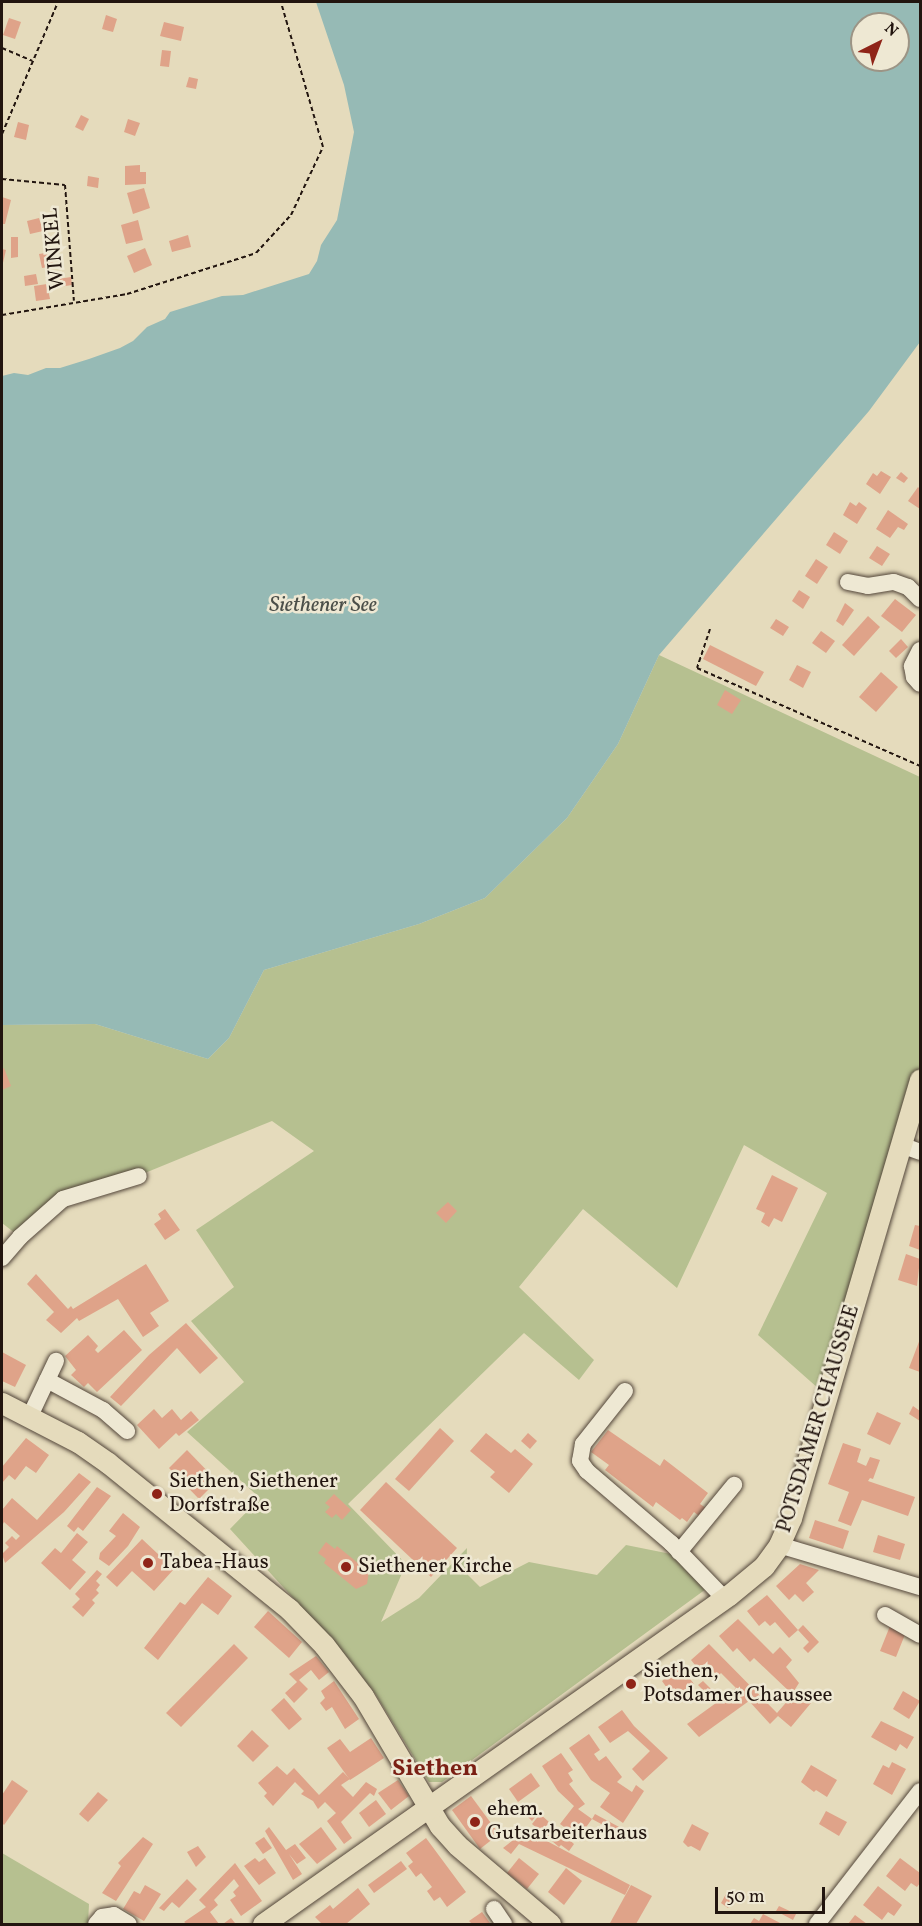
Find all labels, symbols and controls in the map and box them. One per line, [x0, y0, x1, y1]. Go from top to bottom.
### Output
north arrow [850, 12, 910, 72]
text: N [879, 18, 902, 42]
street label: WINKEL [39, 207, 71, 291]
water label: Siethener See [269, 593, 377, 619]
street label: POTSDAMER CHAUSSEE [772, 1302, 866, 1536]
place label: Siethen, Siethener Dorfstraße [169, 1469, 338, 1519]
marker: Siethen, Siethener Dorfstraße [150, 1487, 164, 1501]
place label: Tabea-Haus [160, 1550, 269, 1576]
place label: Siethener Kirche [358, 1554, 512, 1580]
marker: Tabea-Haus [141, 1556, 155, 1570]
marker: Siethener Kirche [339, 1560, 353, 1574]
place label: Siethen, Potsdamer Chaussee [643, 1659, 833, 1709]
marker: Siethen, Potsdamer Chaussee [624, 1677, 638, 1691]
district label: Siethen [392, 1756, 478, 1784]
place label: ehem. Gutsarbeiterhaus [487, 1797, 647, 1847]
marker: ehem. Gutsarbeiterhaus [468, 1815, 482, 1829]
scale bar [718, 1875, 828, 1913]
text: 50 m [726, 1885, 765, 1910]

